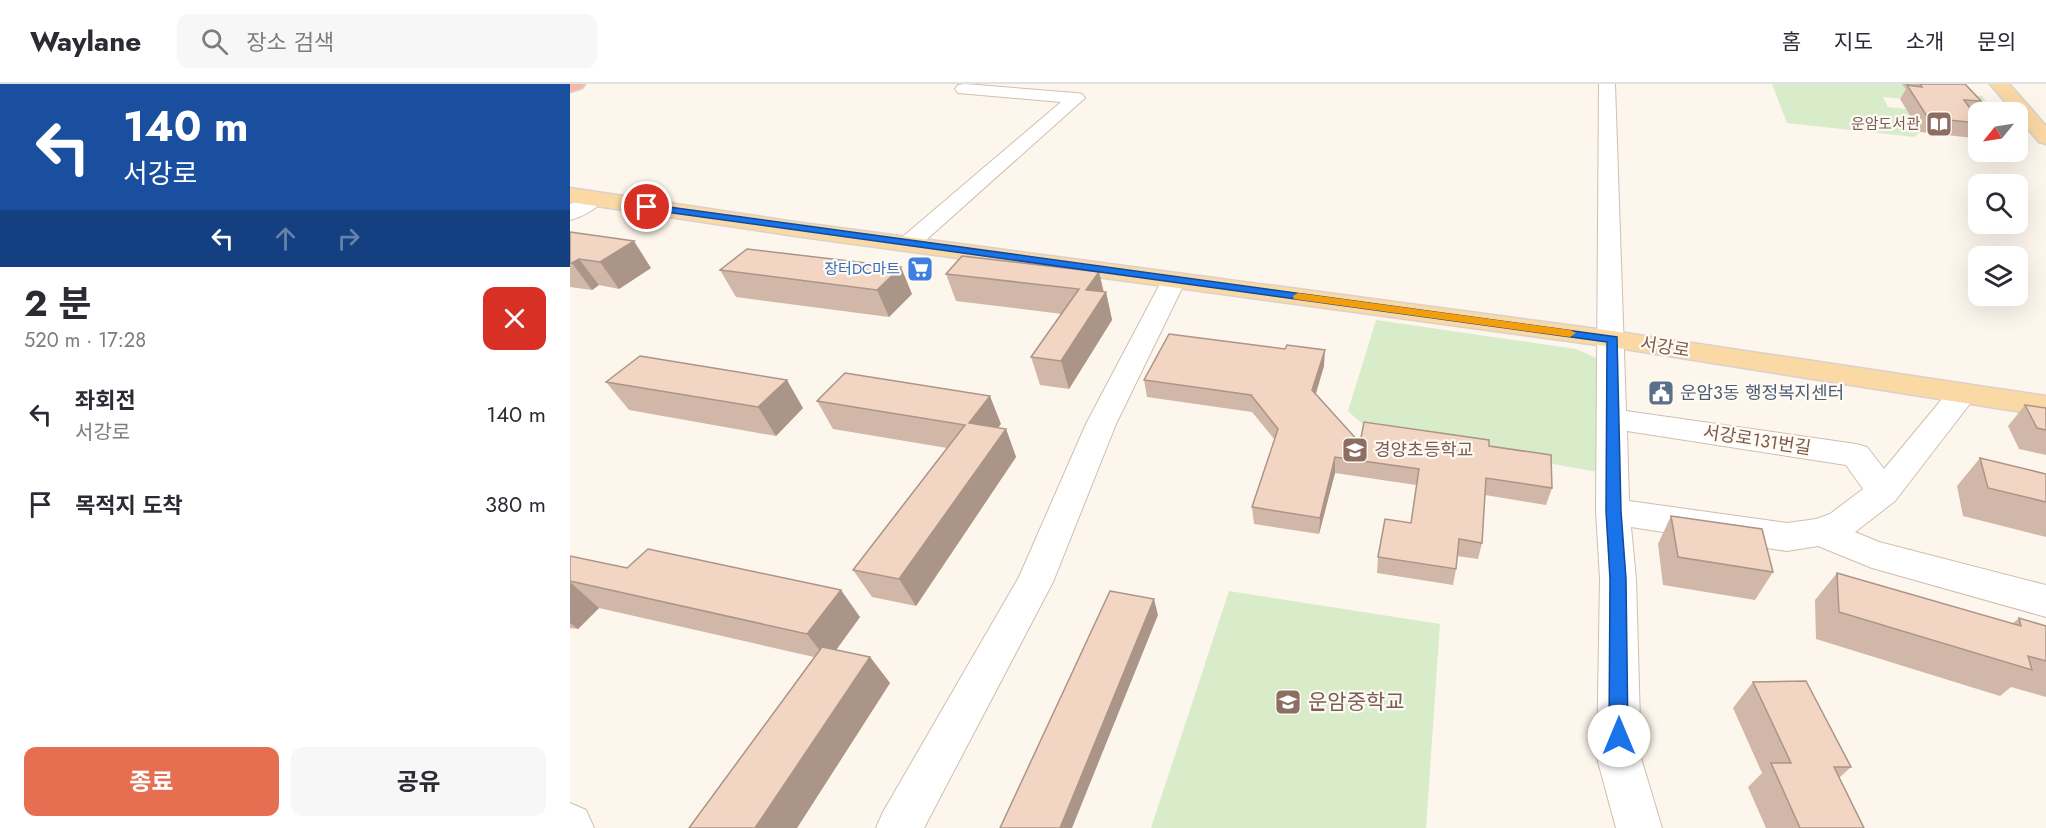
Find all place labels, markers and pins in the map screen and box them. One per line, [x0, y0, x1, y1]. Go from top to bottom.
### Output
library icon: 운암도서관 [1924, 109, 1954, 139]
place label: 운암도서관 [1851, 113, 1920, 135]
pin [621, 181, 672, 232]
supermarket icon: 장터DC마트 [905, 254, 935, 284]
place label: 장터DC마트 [824, 258, 900, 280]
public building icon: 운암3동 행정복지센터 [1646, 378, 1676, 408]
place label: 운암3동 행정복지센터 [1680, 380, 1844, 406]
school or university icon: 경양초등학교 [1340, 435, 1370, 465]
place label: 경양초등학교 [1374, 437, 1473, 463]
school or university icon: 운암중학교 [1273, 687, 1303, 717]
place label: 운암중학교 [1308, 687, 1405, 717]

